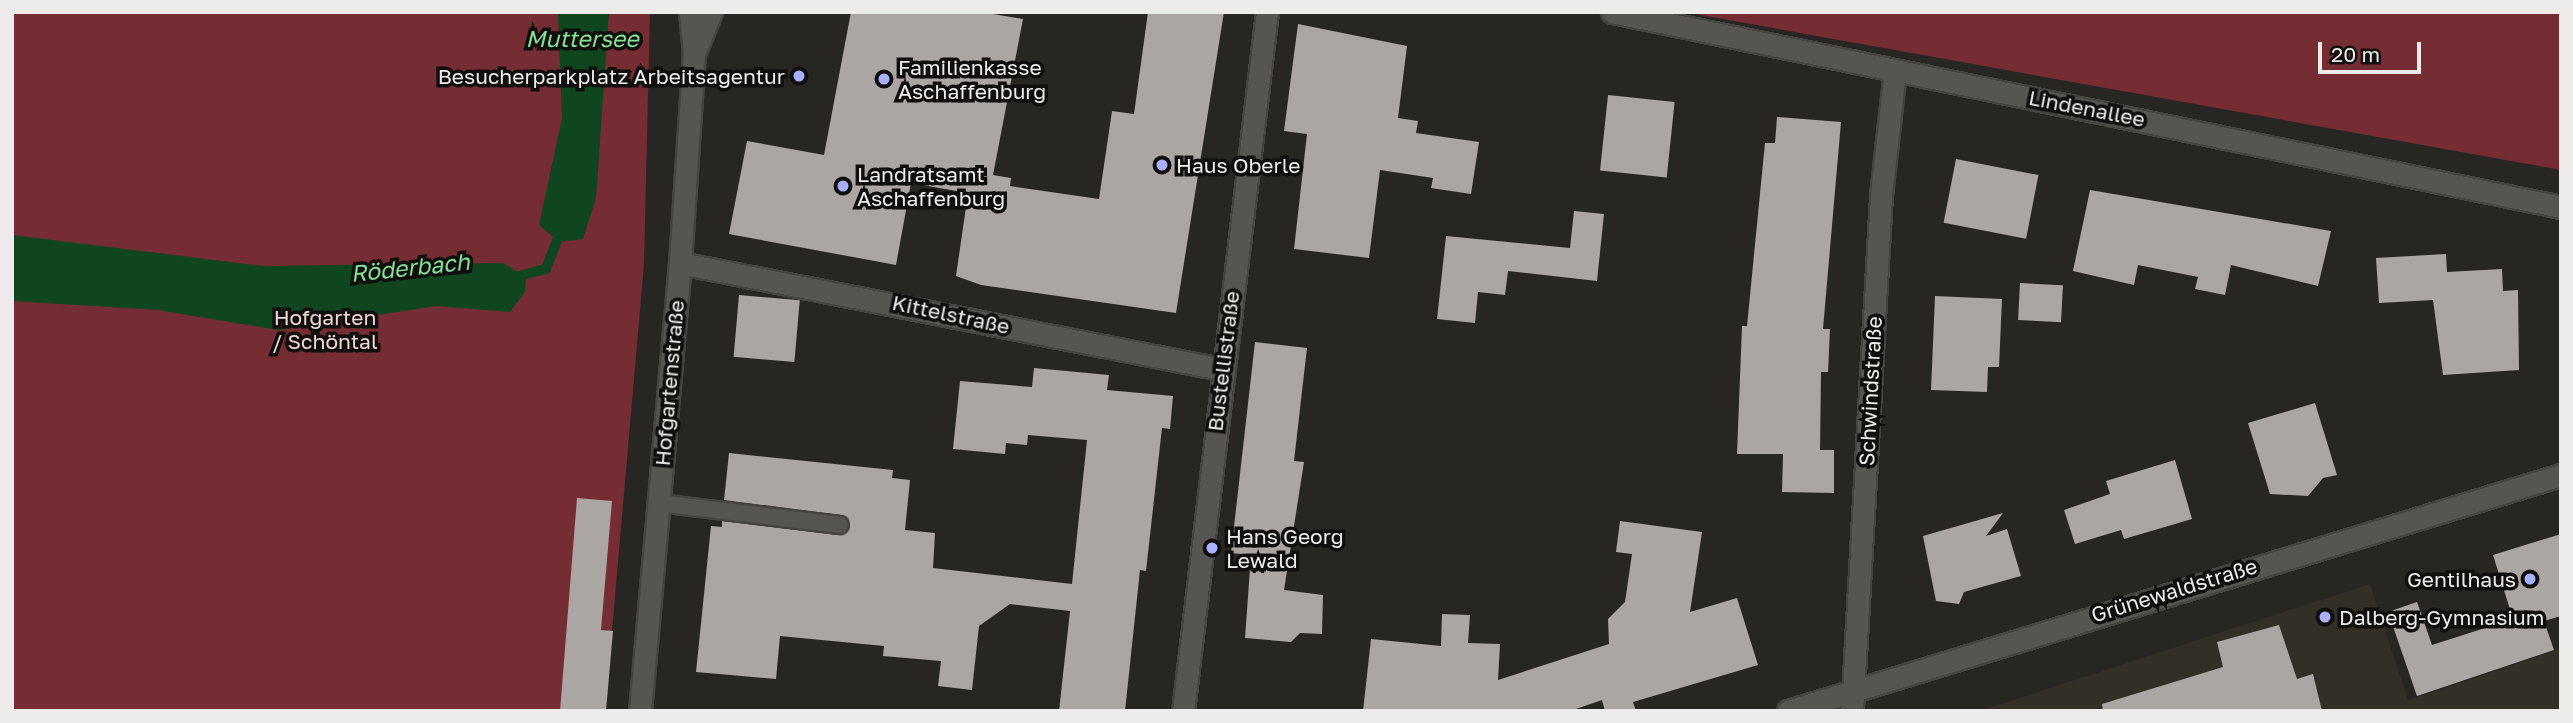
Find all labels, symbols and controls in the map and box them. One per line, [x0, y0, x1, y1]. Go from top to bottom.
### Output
water label: Muttersee [525, 24, 639, 52]
scale bar [2321, 28, 2424, 72]
text: 20 m [2331, 41, 2380, 67]
place label: Familienkasse Aschaffenburg [898, 54, 1046, 104]
place label: Besucherparkplatz Arbeitsagentur [438, 63, 785, 89]
marker: Besucherparkplatz Arbeitsagentur [791, 68, 807, 84]
marker: Familienkasse Aschaffenburg [876, 71, 892, 87]
street label: Lindenallee [2027, 84, 2147, 132]
place label: Haus Oberle [1176, 152, 1300, 178]
marker: Haus Oberle [1154, 157, 1170, 173]
place label: Landratsamt Aschaffenburg [857, 161, 1005, 211]
marker: Landratsamt Aschaffenburg [835, 178, 851, 194]
water label: Röderbach [349, 247, 471, 287]
street label: Kittelstraße [890, 289, 1012, 339]
street label: Bustellistraße [1202, 289, 1244, 433]
street label: Hofgartenstraße [649, 299, 689, 467]
park label: Hofgarten / Schöntal [272, 304, 378, 354]
street label: Schwindstraße [1853, 316, 1887, 466]
place label: Hans Georg Lewald [1226, 523, 1344, 573]
marker: Hans Georg Lewald [1204, 540, 1220, 556]
street label: Grünewaldstraße [2088, 553, 2260, 627]
place label: Gentilhaus [2407, 566, 2516, 592]
marker: Gentilhaus [2522, 571, 2538, 587]
place label: Dalberg-Gymnasium [2339, 604, 2544, 630]
marker: Dalberg-Gymnasium [2317, 609, 2333, 625]

